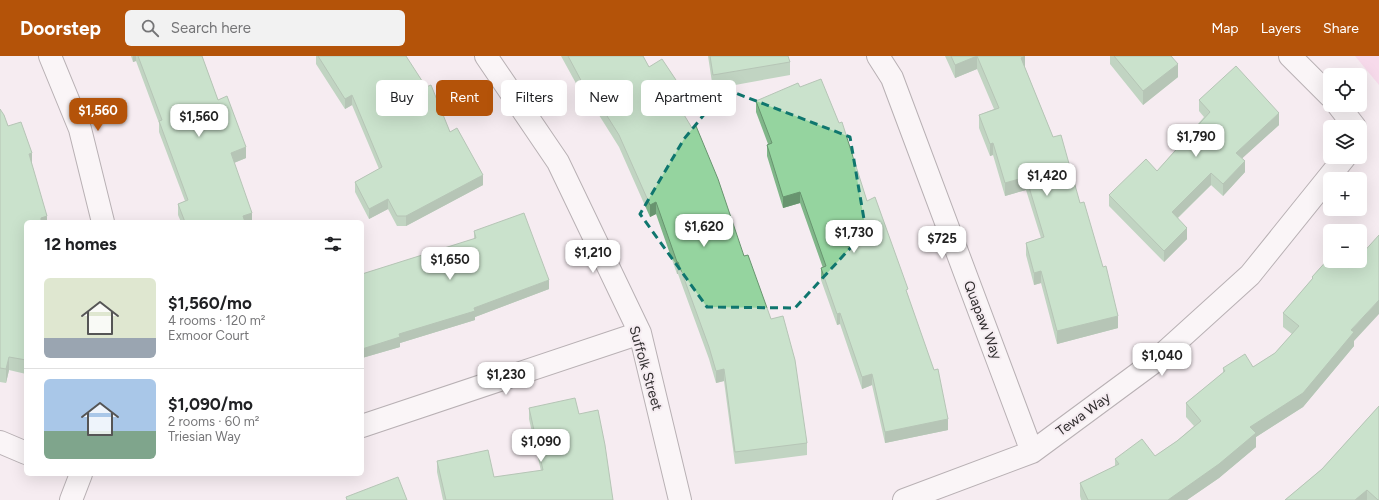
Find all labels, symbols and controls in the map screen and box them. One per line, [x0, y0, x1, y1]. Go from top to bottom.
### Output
search box [125, 10, 405, 46]
text: Doorstep [20, 17, 101, 40]
icon: search [139, 17, 161, 39]
text: Search here [171, 19, 251, 37]
text: Map [1211, 20, 1239, 37]
text: Layers [1261, 20, 1301, 37]
text: Share [1323, 20, 1359, 37]
map controls [1323, 68, 1367, 268]
button: locate [1323, 68, 1367, 112]
chip: Buy [376, 80, 428, 116]
chip: Rent [436, 80, 493, 116]
chip: Filters [501, 80, 567, 116]
chip: New [575, 80, 633, 116]
chip: Apartment [641, 80, 736, 116]
pin: $1,560 [65, 98, 131, 132]
text: $1,560 [78, 103, 118, 118]
pin: $1,560 [166, 104, 232, 138]
text: $1,560 [179, 109, 219, 124]
button: layers [1323, 120, 1367, 164]
pin: $1,790 [1163, 124, 1229, 158]
text: $1,790 [1176, 129, 1216, 144]
pin: $1,420 [1014, 163, 1080, 197]
text: $1,420 [1027, 168, 1067, 183]
button: + [1323, 172, 1367, 216]
pin: $1,620 [671, 214, 737, 248]
text: $1,620 [684, 219, 724, 234]
pin: $1,730 [821, 220, 887, 254]
button: − [1323, 224, 1367, 268]
text: $1,730 [835, 225, 873, 240]
pin: $725 [918, 226, 966, 260]
text: $725 [927, 231, 957, 246]
icon: filters [322, 233, 344, 255]
text: 12 homes [44, 234, 117, 254]
pin: $1,210 [560, 240, 626, 274]
text: $1,210 [574, 245, 612, 260]
pin: $1,650 [417, 247, 483, 281]
text: $1,650 [430, 252, 470, 267]
street label: Quapaw Way [960, 278, 1006, 363]
text: $1,560/mo [168, 293, 252, 313]
icon: home [76, 294, 124, 342]
text: 4 rooms · 120 m² [168, 313, 266, 328]
street label: Suffolk Street [625, 324, 666, 412]
text: Exmoor Court [168, 328, 249, 343]
pin: $1,040 [1129, 343, 1195, 377]
text: $1,040 [1141, 348, 1183, 363]
pin: $1,230 [473, 362, 539, 396]
text: $1,230 [486, 367, 526, 382]
street label: Tewa Way [1053, 389, 1114, 440]
text: $1,090/mo [168, 394, 253, 414]
icon: home [76, 395, 124, 443]
text: 2 rooms · 60 m² [168, 414, 259, 429]
text: Triesian Way [168, 429, 241, 444]
pin: $1,090 [508, 429, 574, 463]
text: $1,090 [521, 434, 561, 449]

